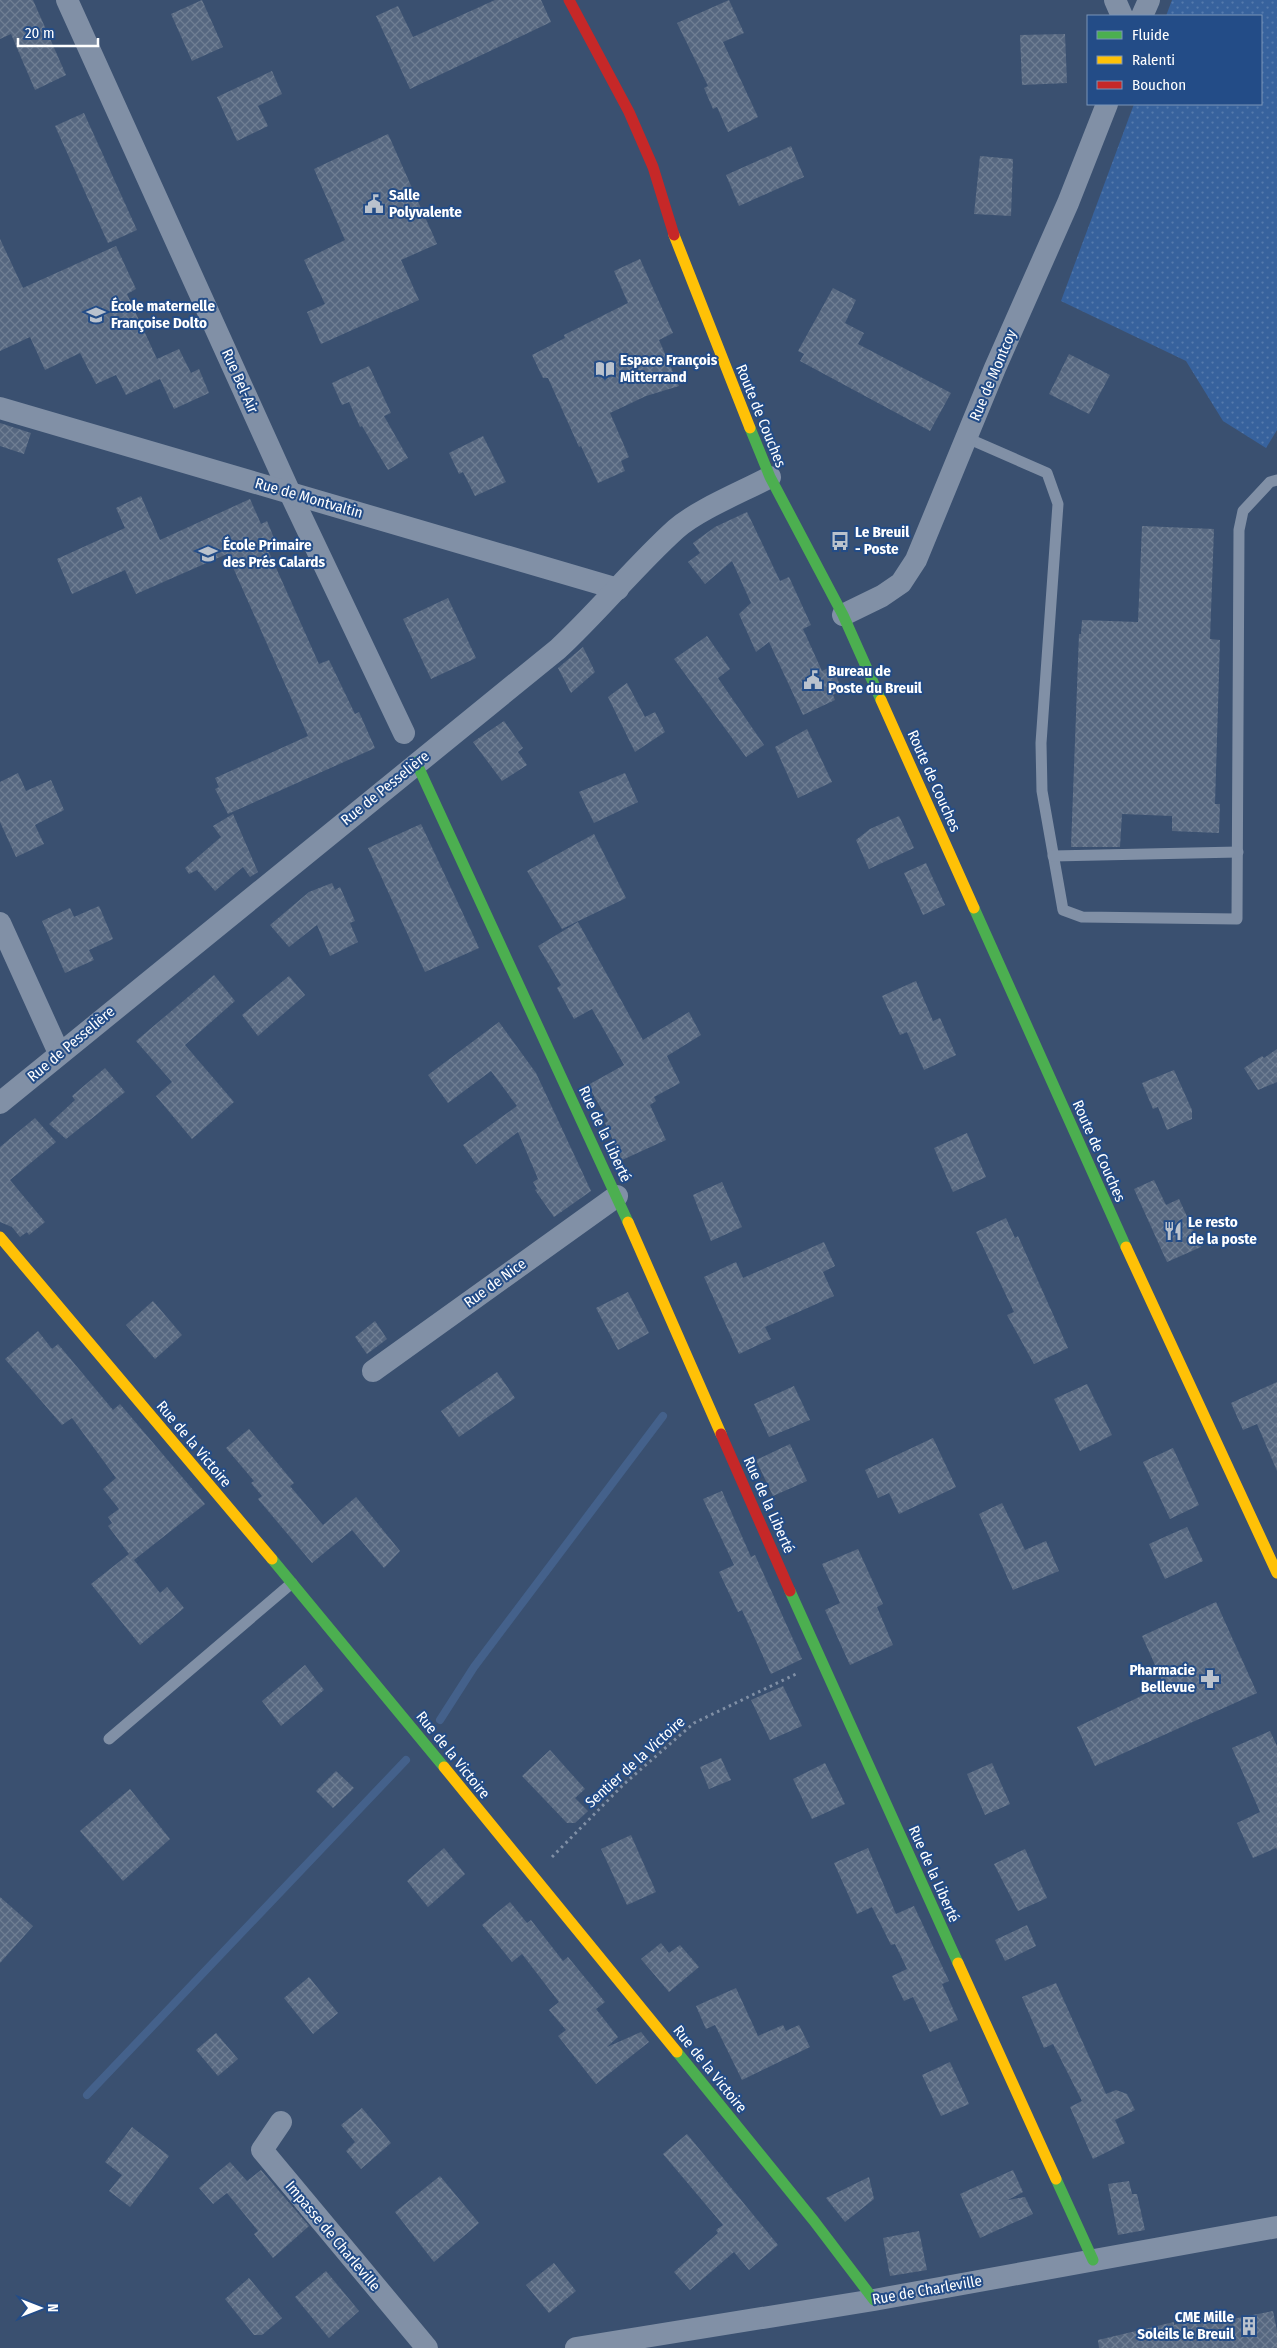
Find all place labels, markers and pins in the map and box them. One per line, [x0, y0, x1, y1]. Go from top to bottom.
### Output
place label: Salle Polyvalente [389, 186, 462, 221]
public building icon: Salle Polyvalente [363, 193, 385, 215]
place label: École maternelle Françoise Dolto [111, 297, 215, 333]
school or university icon: École maternelle Françoise Dolto [85, 304, 107, 326]
place label: Espace François Mitterrand [620, 351, 718, 386]
library icon: Espace François Mitterrand [594, 358, 616, 380]
place label: Le Breuil - Poste [855, 523, 910, 558]
bus stop icon: Le Breuil - Poste [829, 530, 851, 552]
place label: École Primaire des Prés Calards [223, 536, 325, 571]
school or university icon: École Primaire des Prés Calards [197, 543, 219, 565]
place label: Bureau de Poste du Breuil [828, 662, 923, 697]
public building icon: Bureau de Poste du Breuil [802, 669, 824, 691]
place label: Le resto de la poste [1188, 1213, 1257, 1248]
restaurant icon: Le resto de la poste [1162, 1220, 1184, 1242]
place label: Pharmacie Bellevue [1129, 1661, 1195, 1696]
pharmacy icon: Pharmacie Bellevue [1199, 1668, 1221, 1690]
place label: CME Mille Soleils le Breuil [1137, 2308, 1235, 2343]
building icon: CME Mille Soleils le Breuil [1238, 2315, 1260, 2337]

